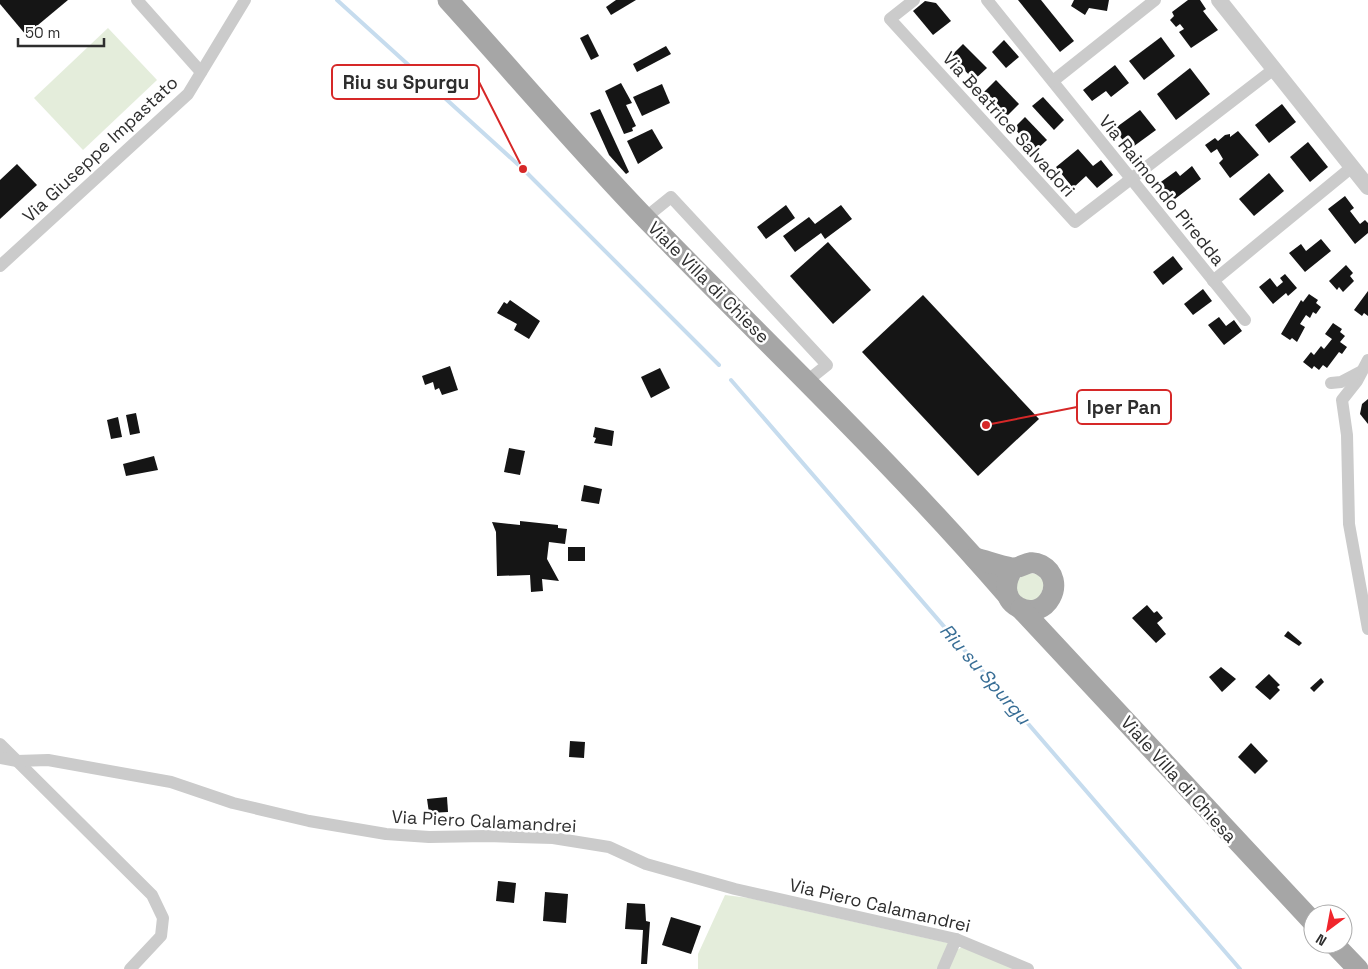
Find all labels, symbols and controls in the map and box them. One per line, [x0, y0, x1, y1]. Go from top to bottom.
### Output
scale bar [18, 15, 104, 47]
text: 50 m [25, 23, 60, 42]
street label: Via Beatrice Salvadori [938, 47, 1080, 201]
callout: Riu su Spurgu [332, 65, 479, 99]
text: Riu su Spurgu [343, 70, 469, 95]
street label: Via Giuseppe Impastato [17, 71, 183, 227]
street label: Via Raimondo Piredda [1094, 110, 1230, 270]
street label: Viale Villa di Chiese [643, 216, 775, 348]
callout: Iper Pan [1077, 390, 1171, 424]
text: Iper Pan [1087, 395, 1161, 420]
water label: Riu su Spurgu [934, 618, 1037, 731]
street label: Viale Villa di Chiesa [1116, 711, 1242, 847]
street label: Via Piero Calamandrei [391, 805, 577, 837]
street label: Via Piero Calamandrei [787, 873, 973, 937]
north arrow [1303, 904, 1353, 954]
text: N [1312, 930, 1330, 950]

